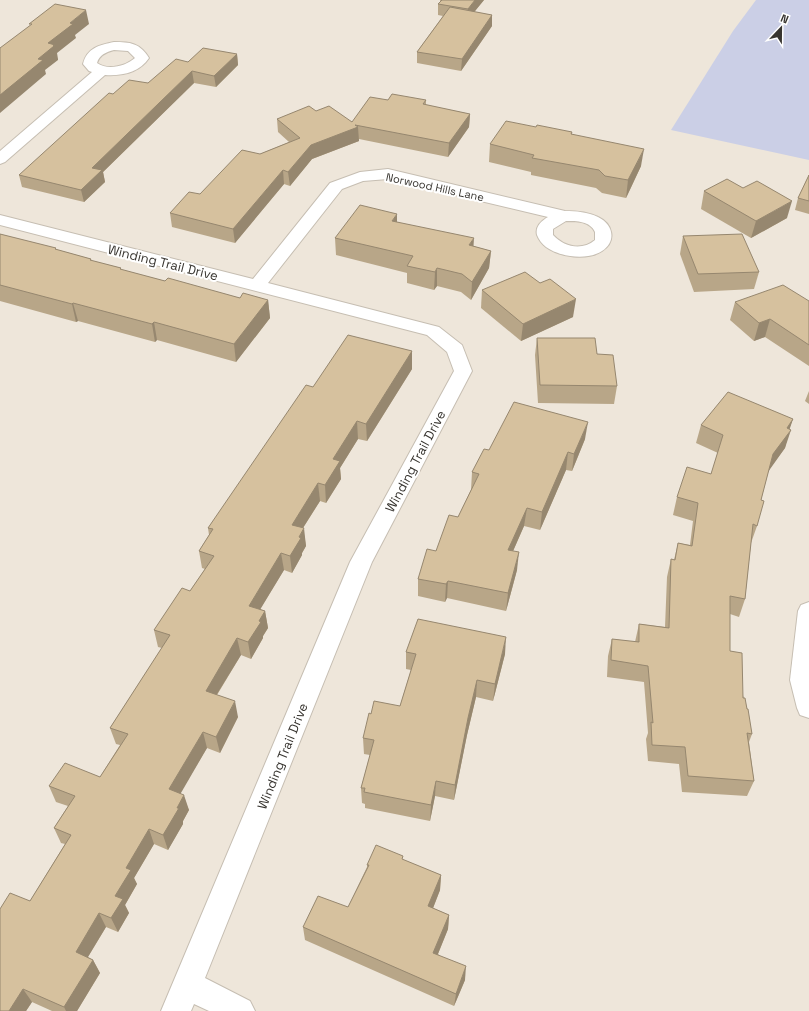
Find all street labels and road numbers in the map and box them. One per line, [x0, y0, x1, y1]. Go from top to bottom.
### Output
street label: Norwood Hills Lane [385, 170, 485, 204]
street label: Winding Trail Drive [106, 241, 220, 284]
street label: Winding Trail Drive [381, 407, 449, 515]
street label: Winding Trail Drive [253, 701, 312, 812]

